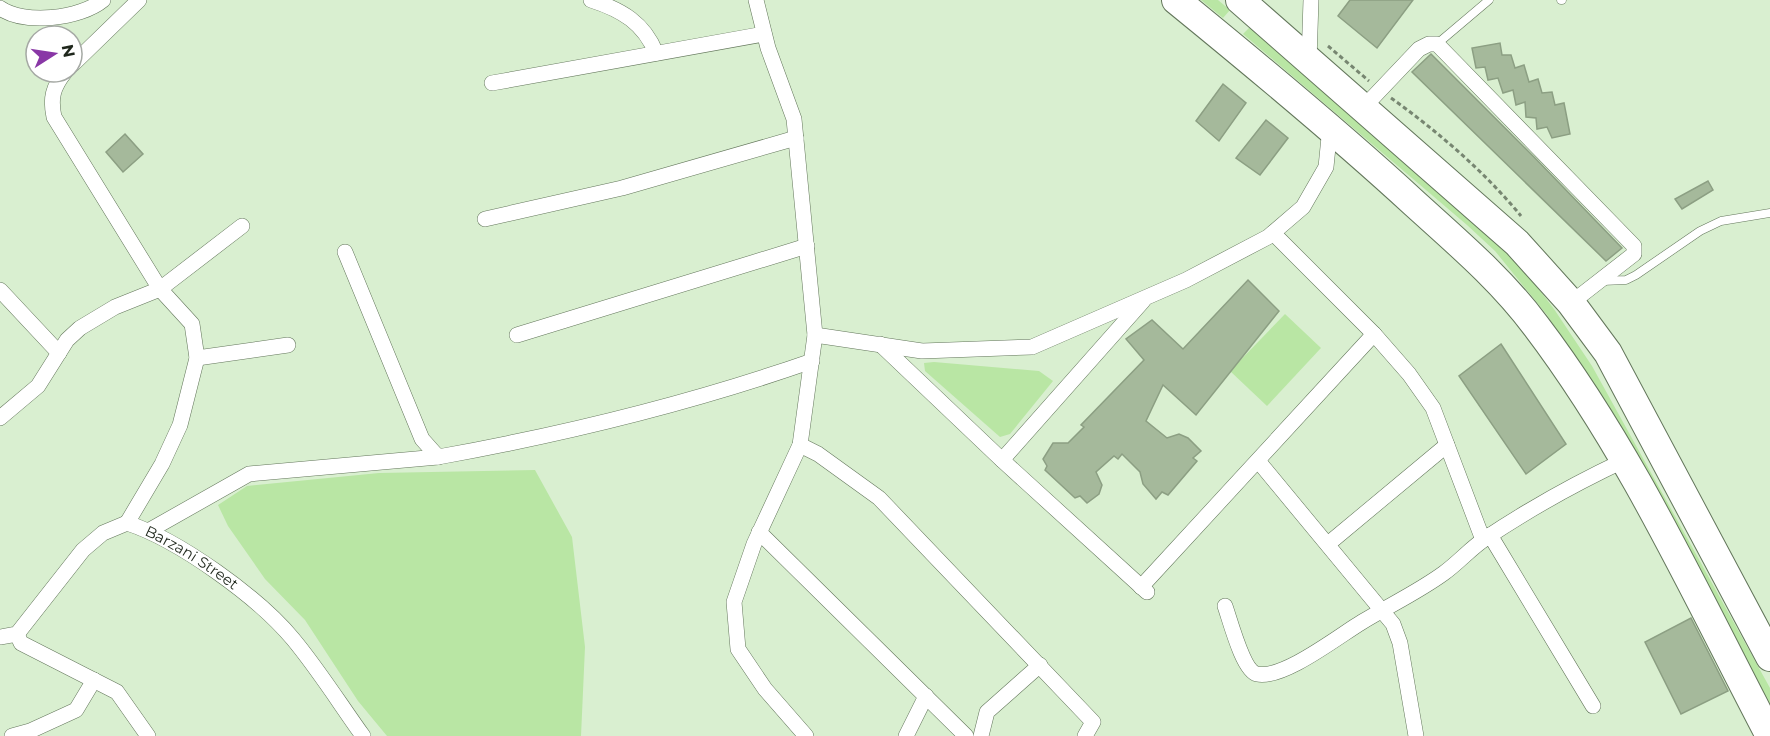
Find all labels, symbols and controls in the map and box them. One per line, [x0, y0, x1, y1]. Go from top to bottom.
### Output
north arrow [24, 24, 84, 84]
text: N [58, 43, 79, 59]
street label: Barzani Street [142, 521, 242, 593]

